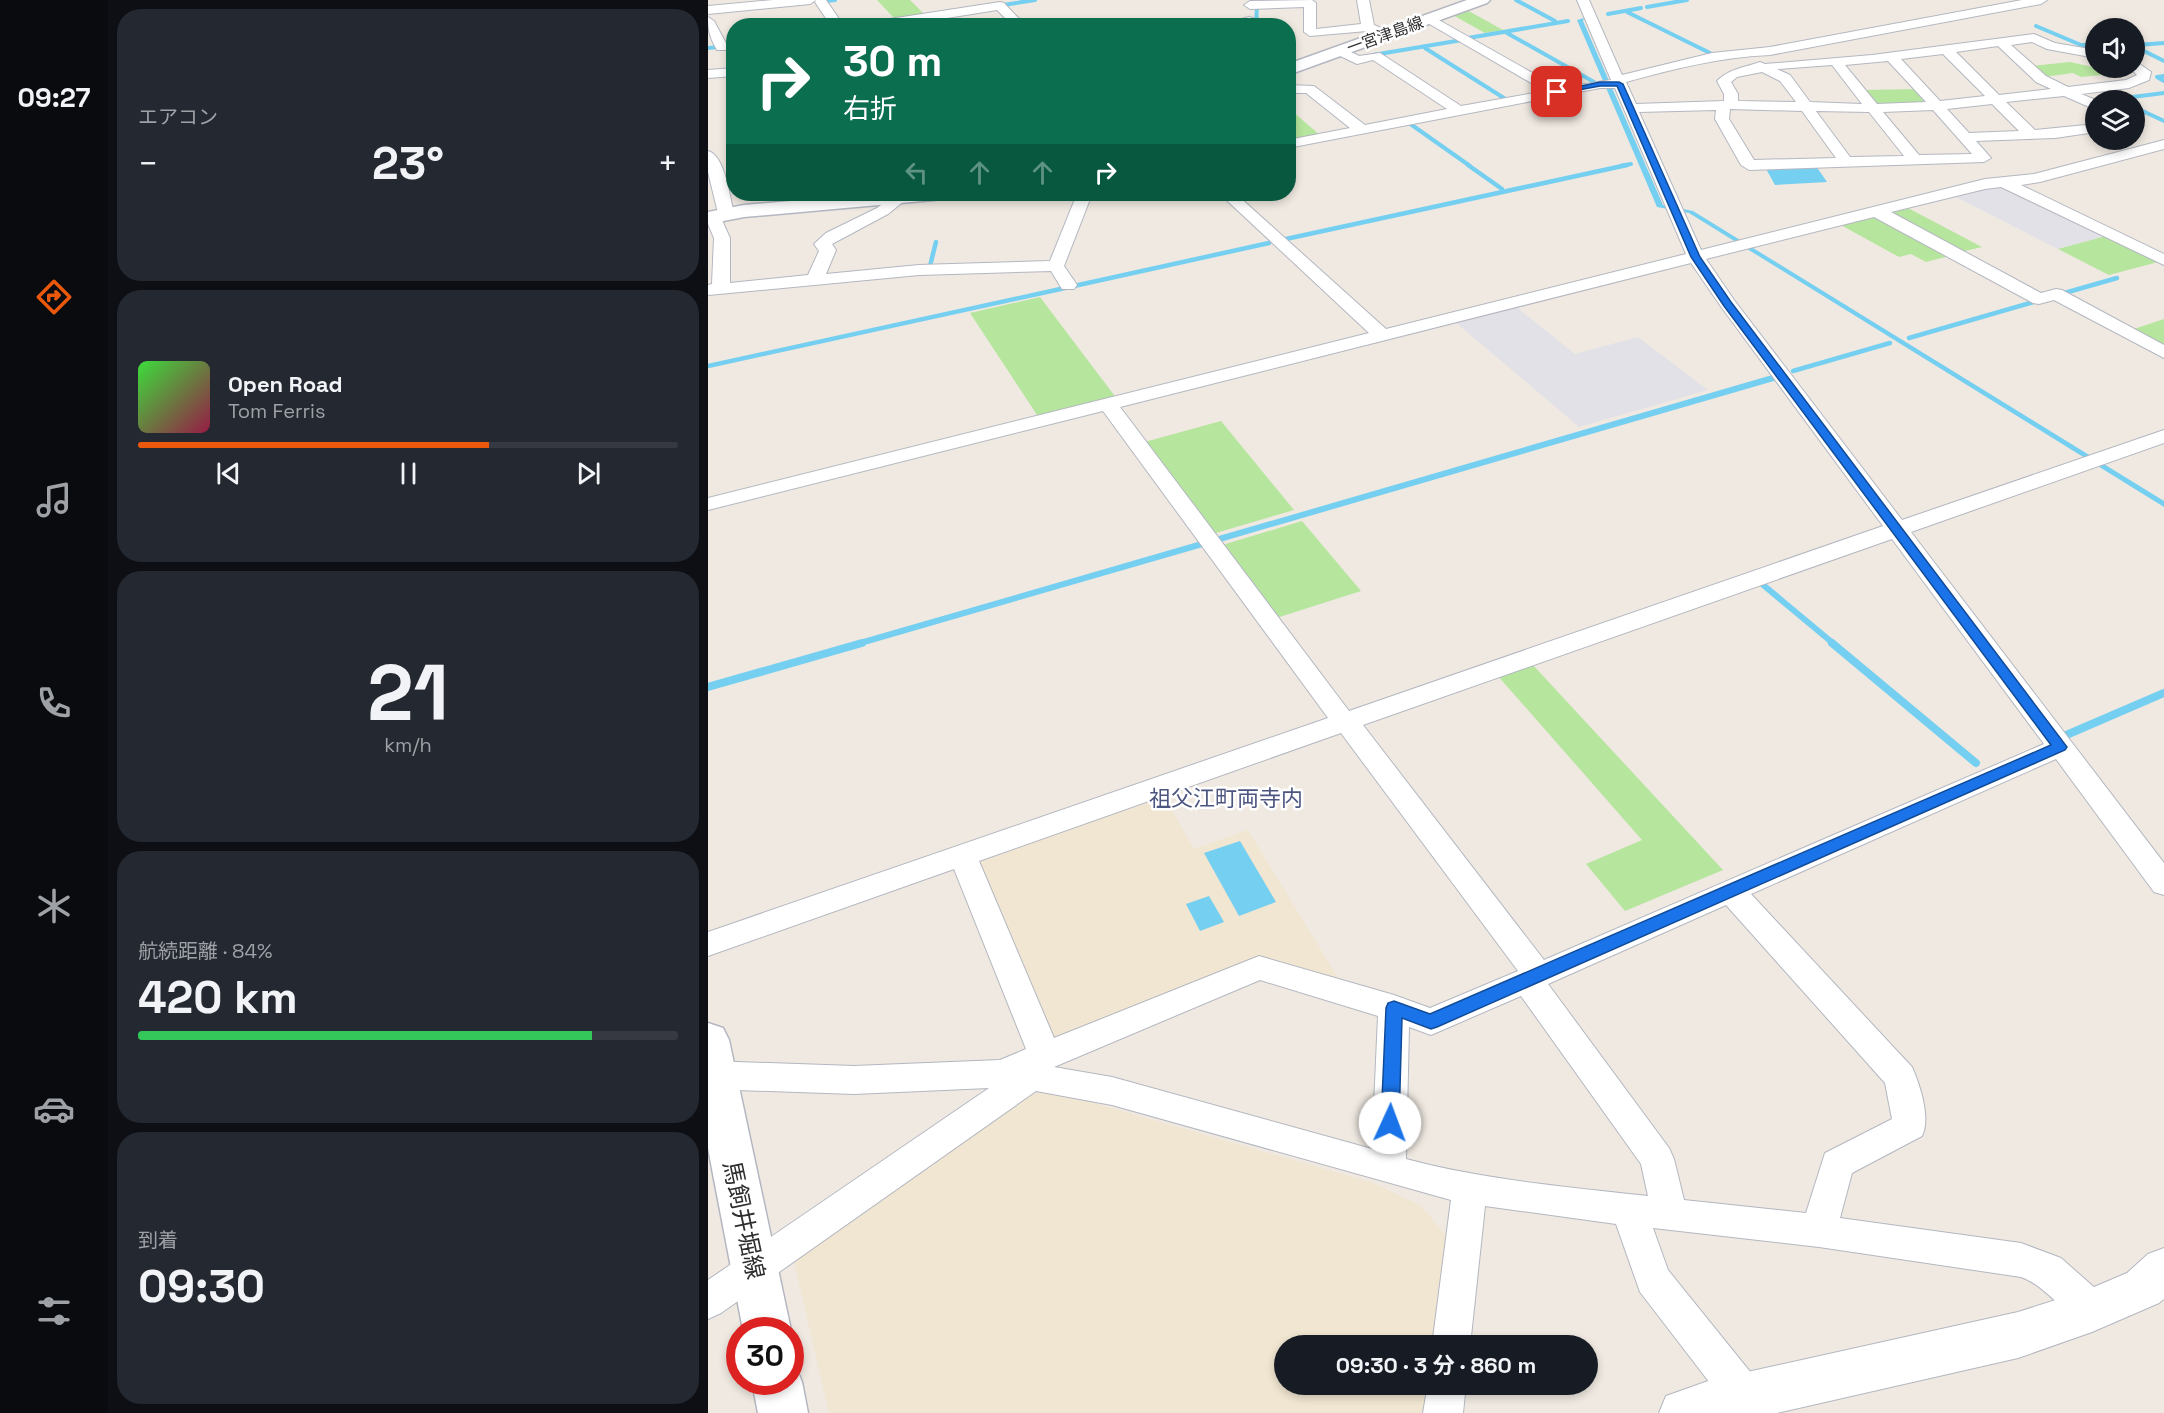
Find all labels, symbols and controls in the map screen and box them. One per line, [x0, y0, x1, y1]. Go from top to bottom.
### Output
street label: 一宮津島線 [1344, 11, 1426, 59]
map controls [2085, 18, 2145, 150]
button: sound [2085, 18, 2145, 78]
text: 30 m [843, 35, 942, 88]
icon: right [744, 42, 822, 120]
pin [1531, 66, 1582, 117]
icon: arrive [1540, 75, 1573, 108]
text: 09:27 [18, 80, 90, 115]
button: layers [2085, 90, 2145, 150]
text: 右折 [843, 91, 897, 126]
text: エアコン [138, 104, 218, 130]
text: 23° [372, 135, 444, 192]
text: − [138, 143, 158, 185]
text: + [658, 143, 678, 185]
icon: left [900, 156, 933, 189]
icon: ahead [963, 156, 996, 189]
icon: ahead [1026, 156, 1059, 189]
icon: right [1089, 156, 1122, 189]
icon: directions [33, 276, 75, 318]
text: Open Road [228, 370, 343, 398]
text: Tom Ferris [228, 398, 326, 424]
icon: previous [212, 457, 245, 490]
icon: pause [392, 457, 425, 490]
icon: next [572, 457, 605, 490]
icon: music [33, 479, 75, 521]
text: 21 [367, 643, 449, 743]
icon: phone [33, 682, 75, 724]
text: km/h [384, 732, 432, 758]
district label: 祖父江町両寺内 [1149, 784, 1303, 812]
icon: climate [33, 885, 75, 927]
text: 航続距離 · 84% [138, 938, 272, 964]
text: 420 km [138, 969, 298, 1026]
icon: car [33, 1088, 75, 1130]
position arrow [1358, 1091, 1422, 1155]
street label: 馬飼井堀線 [716, 1158, 772, 1282]
text: 到着 [138, 1227, 178, 1253]
text: 09:30 [138, 1258, 265, 1315]
icon: filters [33, 1290, 75, 1332]
speed limit sign: 30 [726, 1317, 804, 1395]
text: 09:30 · 3 分 · 860 m [1336, 1351, 1536, 1379]

